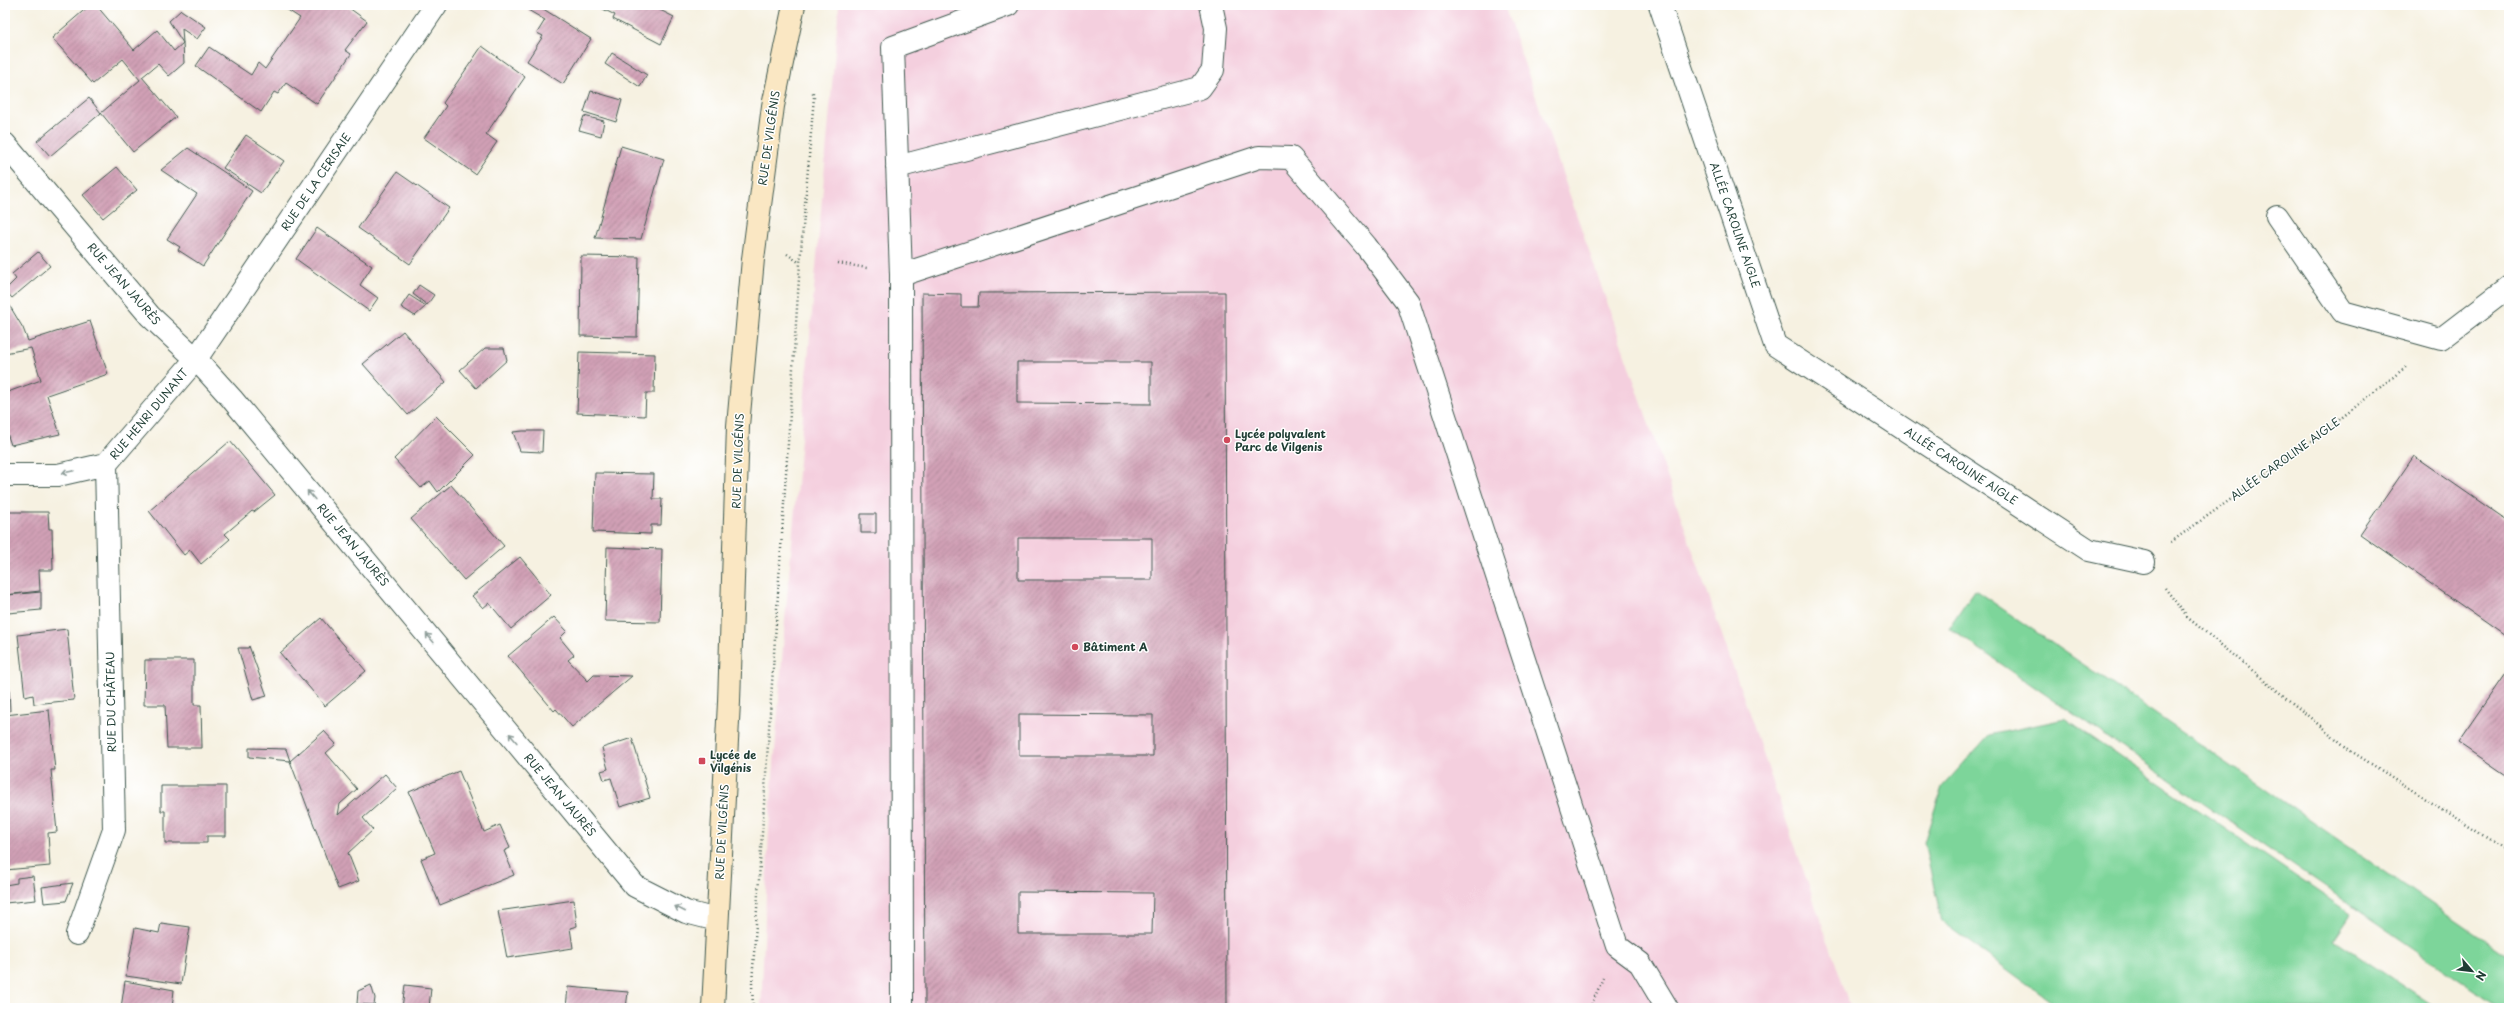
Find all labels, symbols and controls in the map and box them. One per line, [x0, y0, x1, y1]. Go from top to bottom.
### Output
street label: RUE DE VILGÉNIS [753, 89, 784, 186]
street label: RUE DE LA CERISAIE [276, 129, 355, 234]
street label: ALLÉE CAROLINE AIGLE [1706, 160, 1765, 290]
street label: RUE JEAN JAURÈS [84, 239, 165, 329]
street label: RUE HENRI DUNANT [105, 364, 192, 463]
street label: RUE DE VILGÉNIS [727, 413, 748, 509]
street label: ALLÉE CAROLINE AIGLE [2226, 413, 2343, 504]
street label: ALLÉE CAROLINE AIGLE [1901, 422, 2021, 509]
place label: Lycée polyvalent Parc de Vilgenis [1235, 425, 1326, 455]
marker: Lycée polyvalent Parc de Vilgenis [1222, 435, 1232, 445]
one-way arrow [62, 469, 75, 477]
one-way arrow [307, 490, 316, 501]
street label: RUE JEAN JAURÈS [313, 499, 393, 590]
one-way arrow [426, 633, 434, 644]
place label: Bâtiment A [1083, 638, 1148, 655]
marker: Bâtiment A [1070, 642, 1080, 652]
street label: RUE DU CHÂTEAU [101, 651, 120, 753]
one-way arrow [509, 733, 517, 744]
place label: Lycée de Vilgénis [710, 746, 756, 776]
street label: RUE JEAN JAURÈS [520, 749, 600, 840]
marker: Lycée de Vilgénis [697, 756, 707, 766]
street label: RUE DE VILGÉNIS [711, 784, 733, 880]
one-way arrow [675, 905, 687, 912]
north arrow [2452, 951, 2492, 991]
text: N [2472, 968, 2491, 984]

